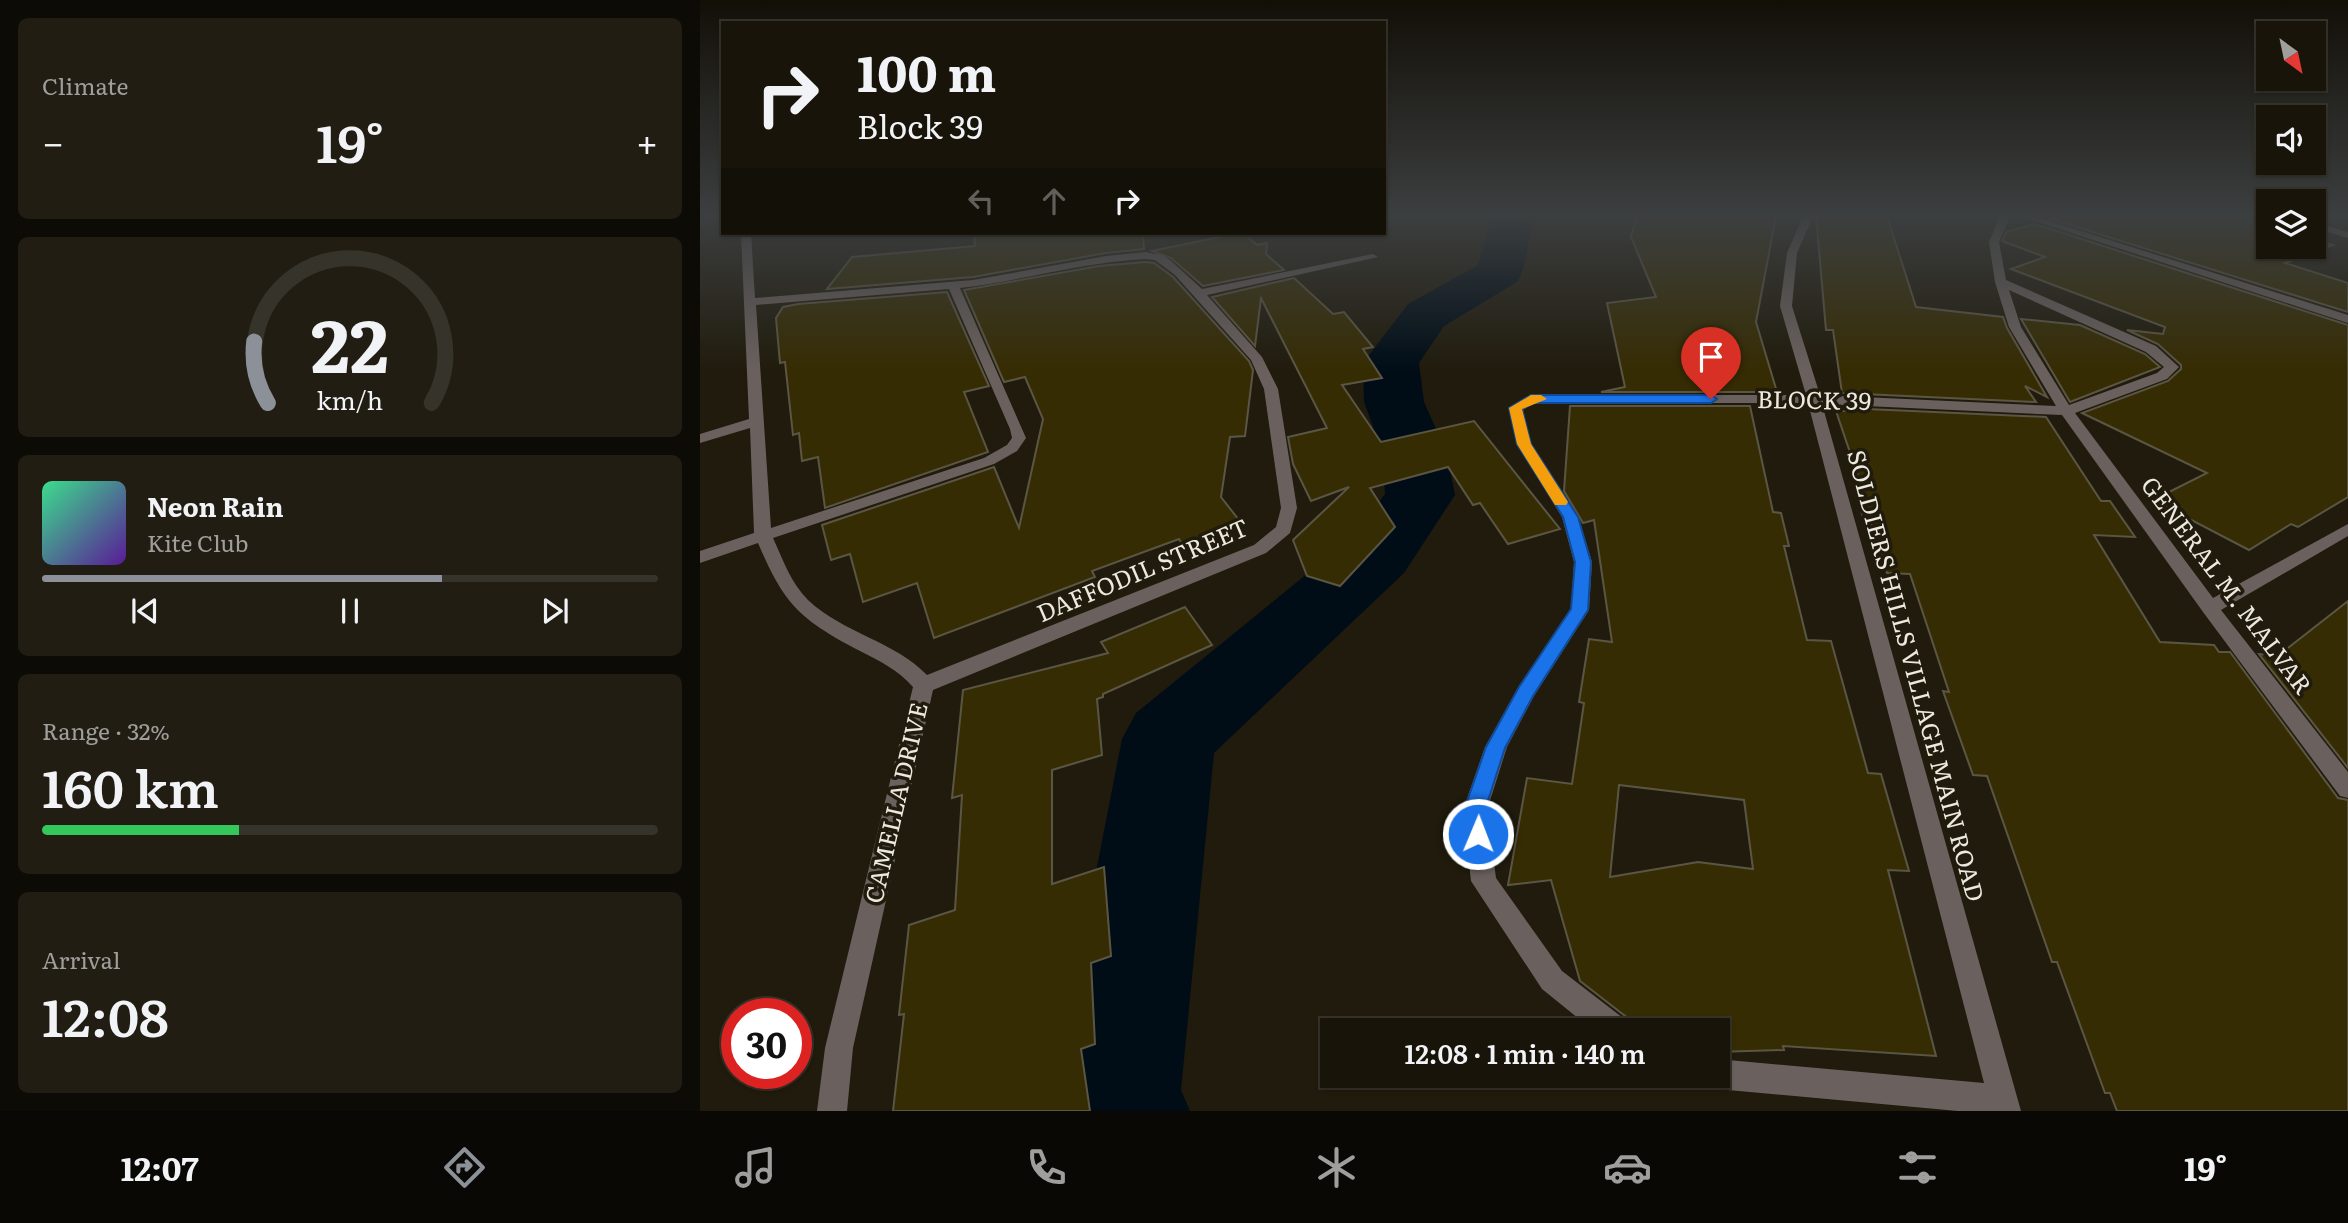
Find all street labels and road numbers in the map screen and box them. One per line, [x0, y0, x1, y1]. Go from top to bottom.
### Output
street label: BLOCK 39 [1757, 380, 1871, 417]
street label: SOLDIERS HILLS VILLAGE MAIN ROAD [1840, 446, 1995, 905]
street label: GENERAL M. MALVAR [2134, 468, 2322, 701]
street label: DAFFODIL STREET [1031, 508, 1253, 629]
street label: CAMELLA DRIVE [854, 699, 935, 906]

